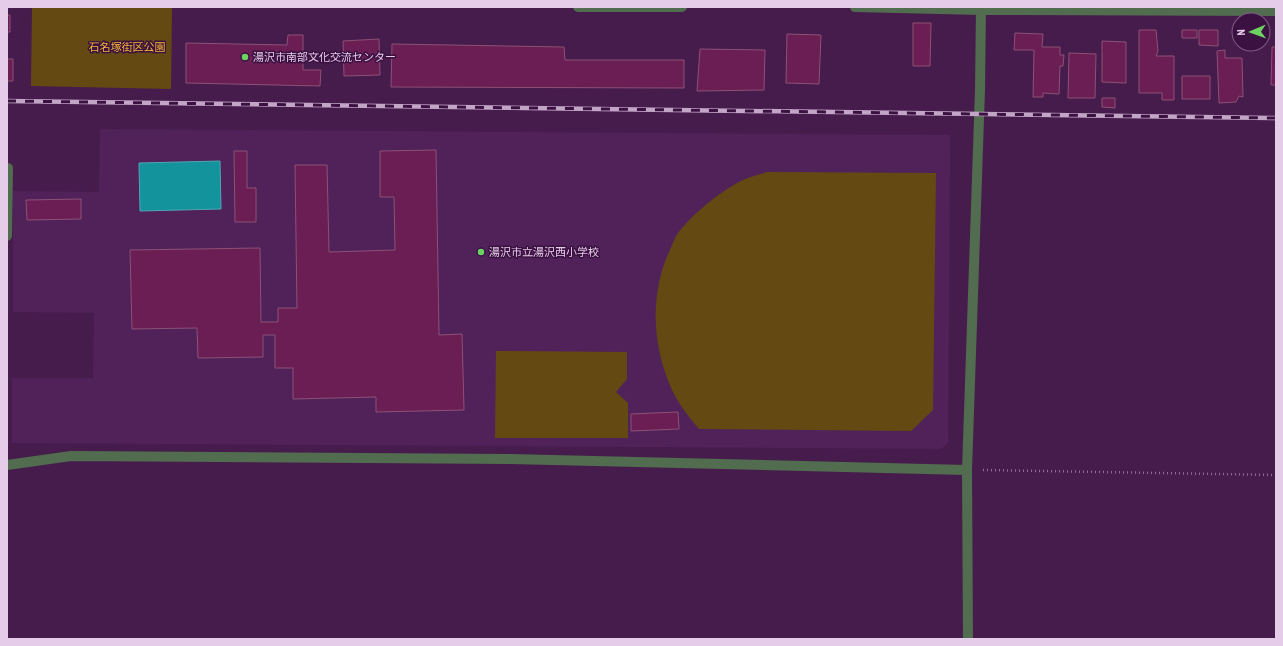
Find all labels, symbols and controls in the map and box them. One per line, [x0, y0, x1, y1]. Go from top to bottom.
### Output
north arrow [1231, 12, 1271, 52]
text: N [1234, 29, 1248, 36]
park label: 石名塚街区公園 [89, 40, 166, 54]
place label: 湯沢市南部文化交流センター [253, 50, 396, 64]
marker: 湯沢市南部文化交流センター [240, 52, 250, 62]
place label: 湯沢市立湯沢西小学校 [489, 245, 599, 259]
marker: 湯沢市立湯沢西小学校 [476, 247, 486, 257]

